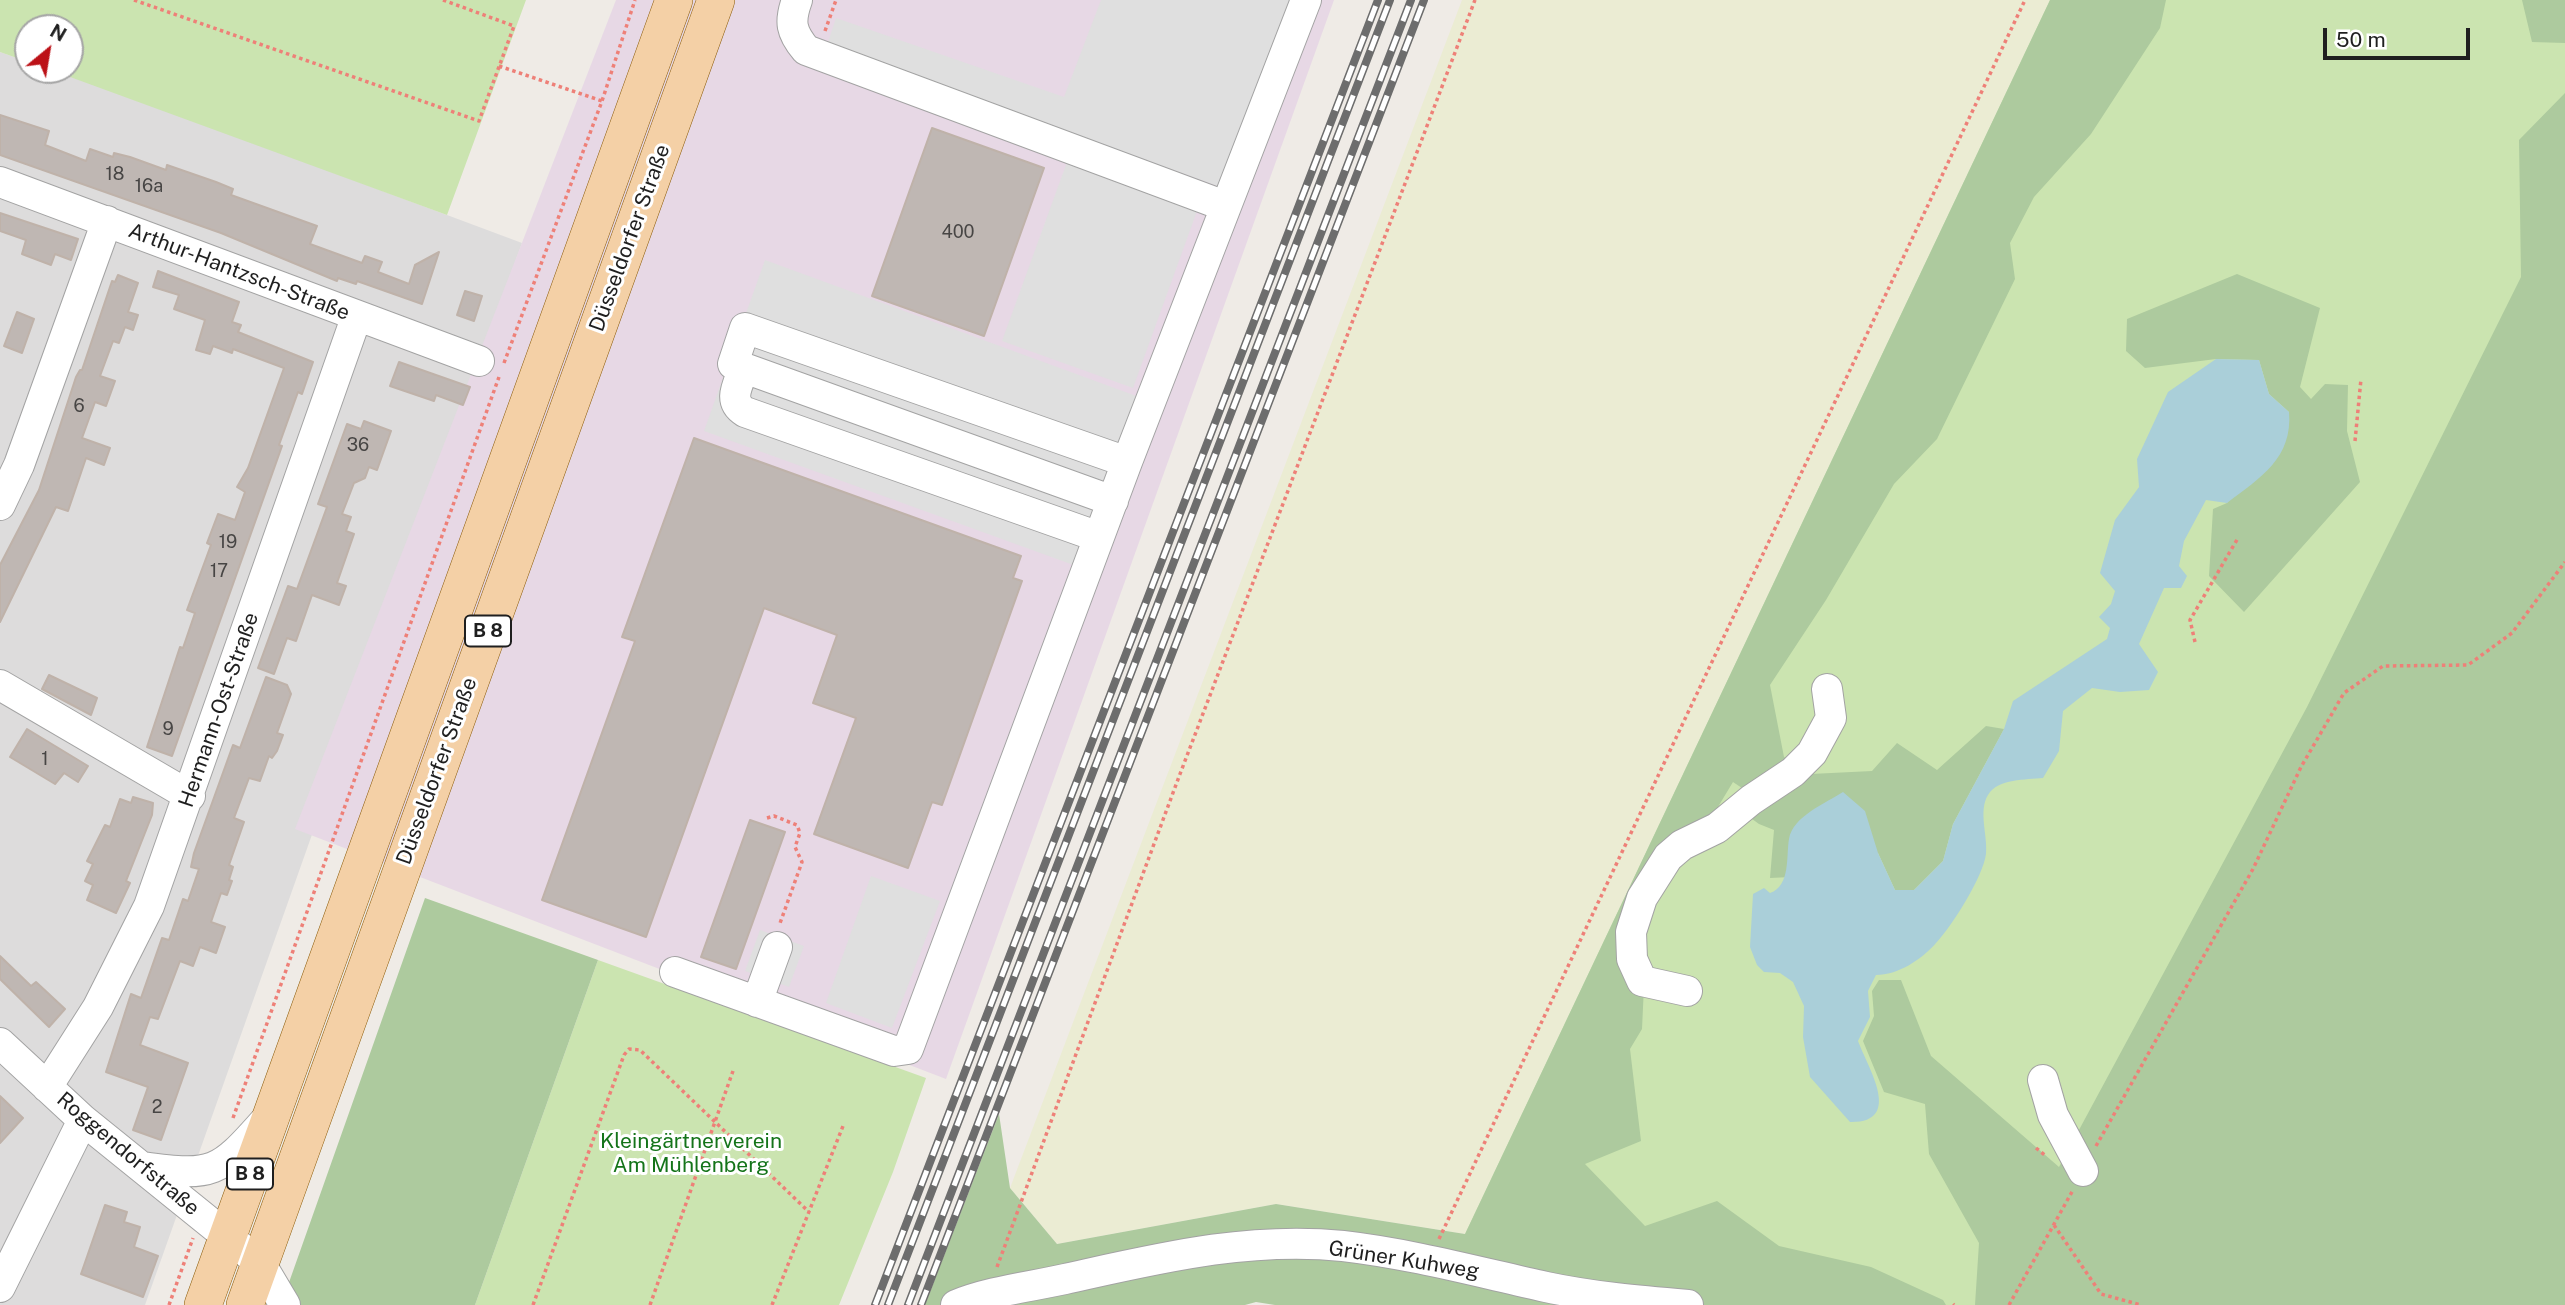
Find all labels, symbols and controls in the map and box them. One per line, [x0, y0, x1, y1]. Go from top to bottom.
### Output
north arrow [14, 14, 84, 84]
scale bar [2327, 14, 2474, 58]
text: N [47, 19, 70, 46]
text: 50 m [2336, 27, 2386, 52]
street label: Düsseldorfer Straße [584, 141, 676, 335]
house number: 18 [106, 163, 124, 185]
house number: 16a [135, 175, 163, 197]
street label: Arthur-Hantzsch-Straße [125, 218, 353, 326]
house number: 400 [941, 221, 975, 243]
house number: 6 [73, 395, 85, 417]
house number: 36 [347, 434, 369, 456]
house number: 19 [219, 531, 237, 553]
house number: 17 [210, 560, 228, 582]
street label: Hermann-Ost-Straße [174, 609, 264, 811]
road number: B 8 [465, 616, 511, 646]
street label: Düsseldorfer Straße [391, 674, 483, 868]
house number: 9 [162, 718, 174, 740]
house number: 1 [41, 748, 49, 770]
street label: Roggendorfstraße [52, 1087, 204, 1221]
house number: 2 [152, 1096, 162, 1118]
park label: Kleingärtnerverein Am Mühlenberg [600, 1129, 782, 1179]
road number: B 8 [227, 1158, 273, 1190]
street label: Grüner Kuhweg [1327, 1236, 1481, 1284]

